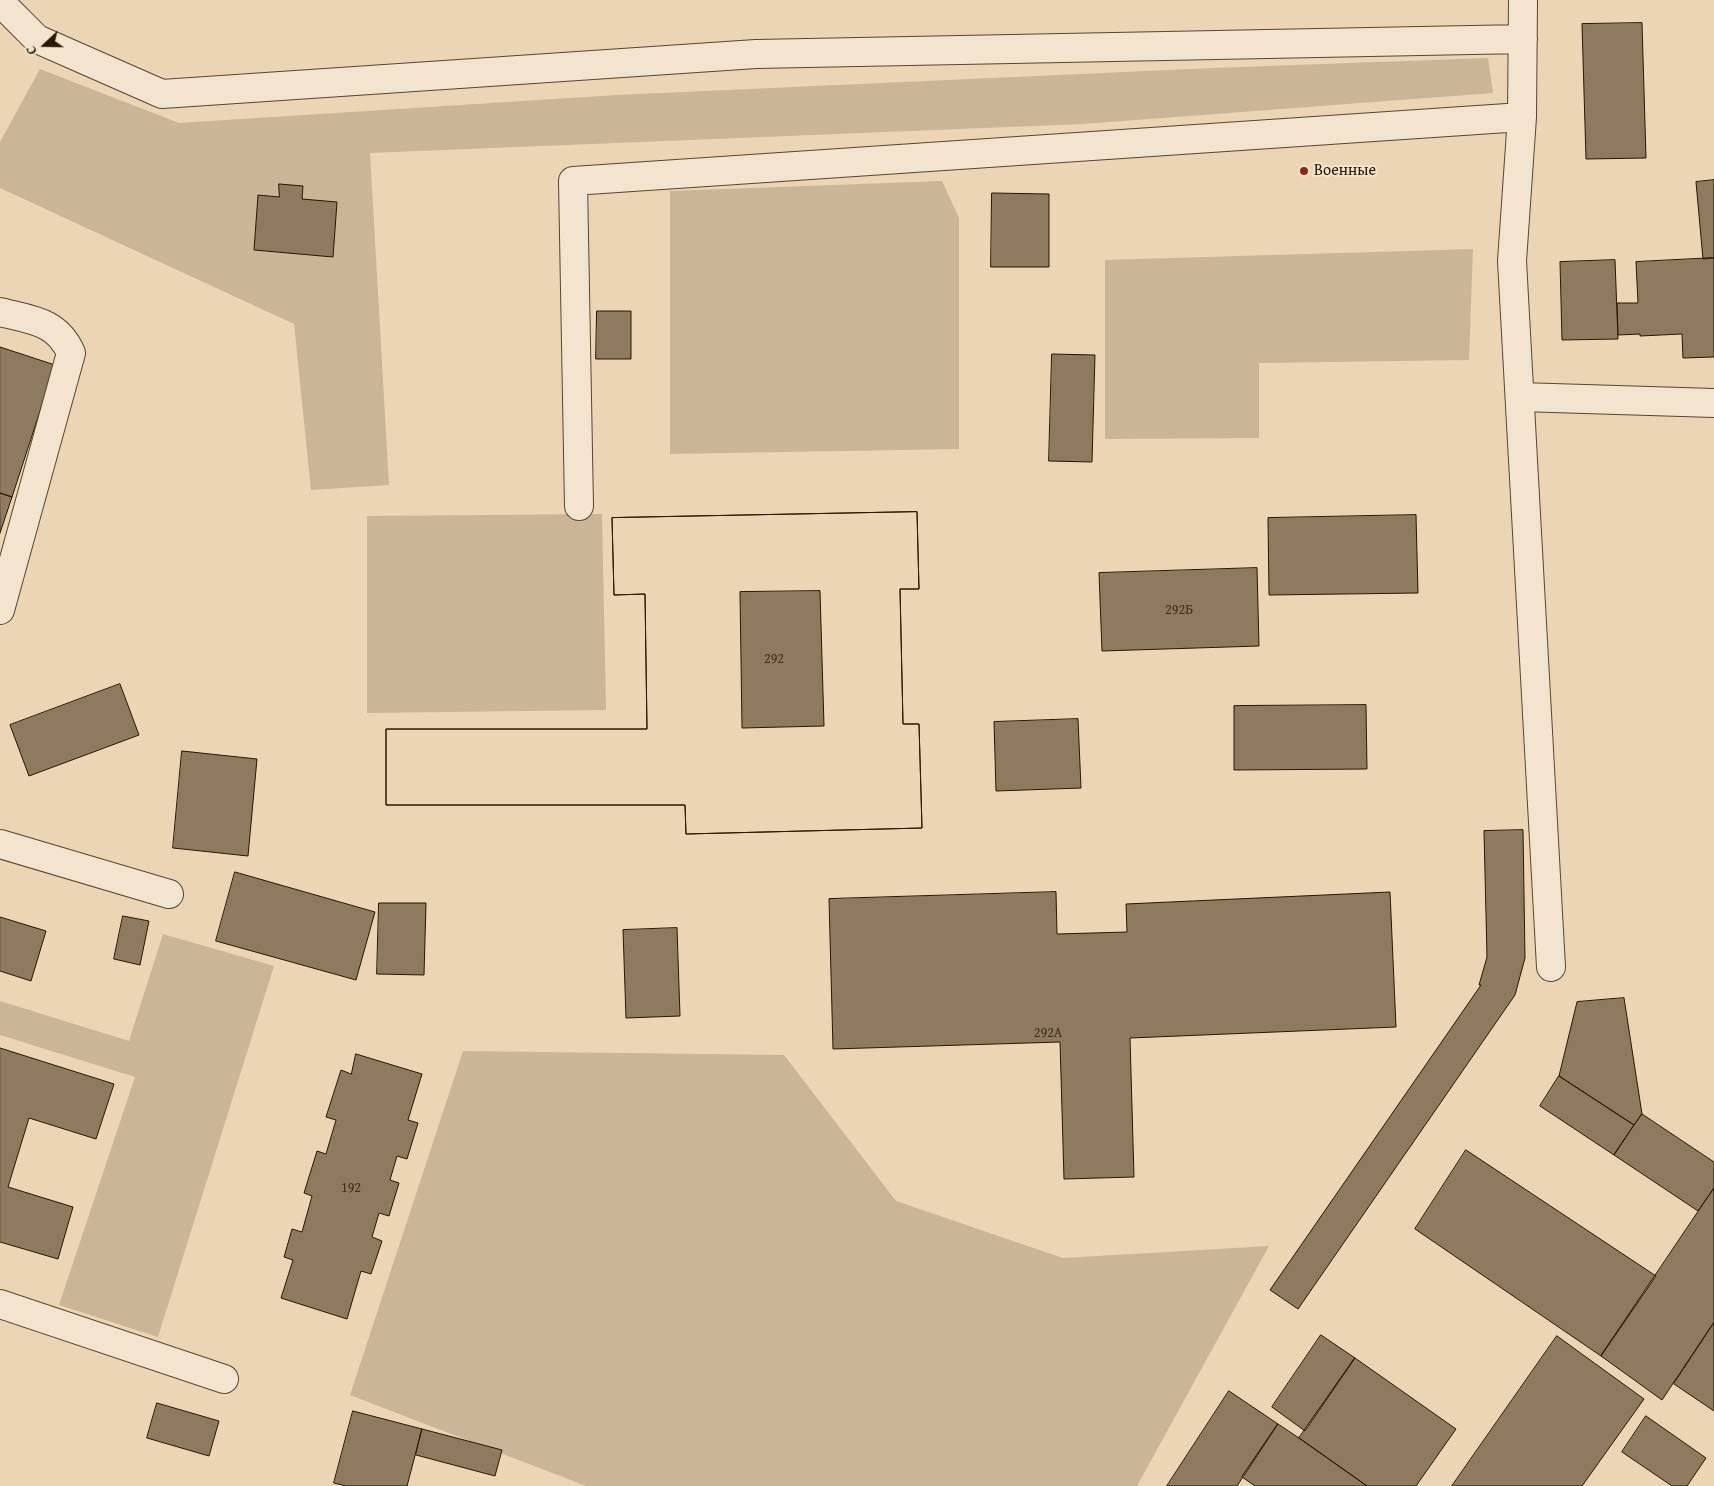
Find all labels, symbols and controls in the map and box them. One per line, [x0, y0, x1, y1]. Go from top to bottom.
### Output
north arrow [20, 20, 70, 70]
text: С [20, 43, 42, 58]
place label: Военные [1314, 161, 1376, 181]
marker: Военные [1298, 165, 1310, 177]
house number: 292Б [1165, 602, 1193, 618]
house number: 292 [764, 651, 784, 667]
house number: 292А [1034, 1025, 1062, 1041]
house number: 192 [341, 1180, 361, 1196]

